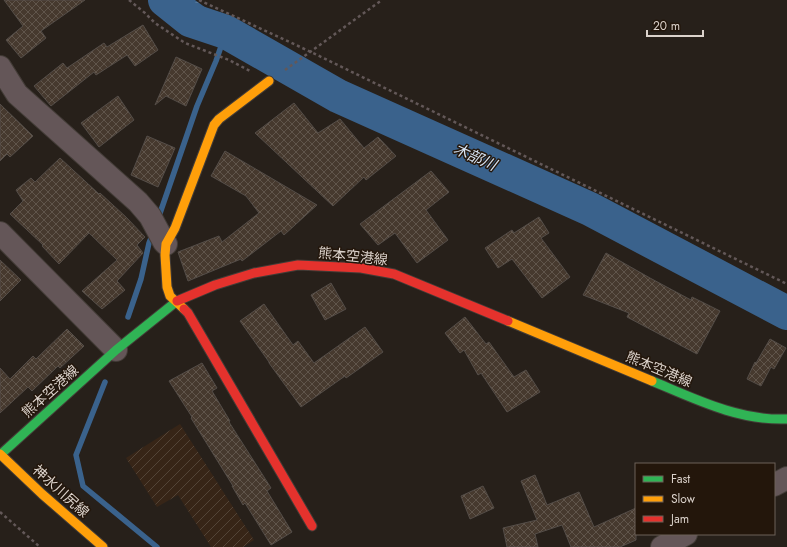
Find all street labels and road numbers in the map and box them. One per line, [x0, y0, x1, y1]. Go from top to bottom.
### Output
street label: 熊本空港線 [317, 242, 389, 270]
street label: 熊本空港線 [623, 346, 695, 392]
street label: 熊本空港線 [17, 360, 83, 422]
street label: 神水川尻線 [28, 460, 94, 522]

